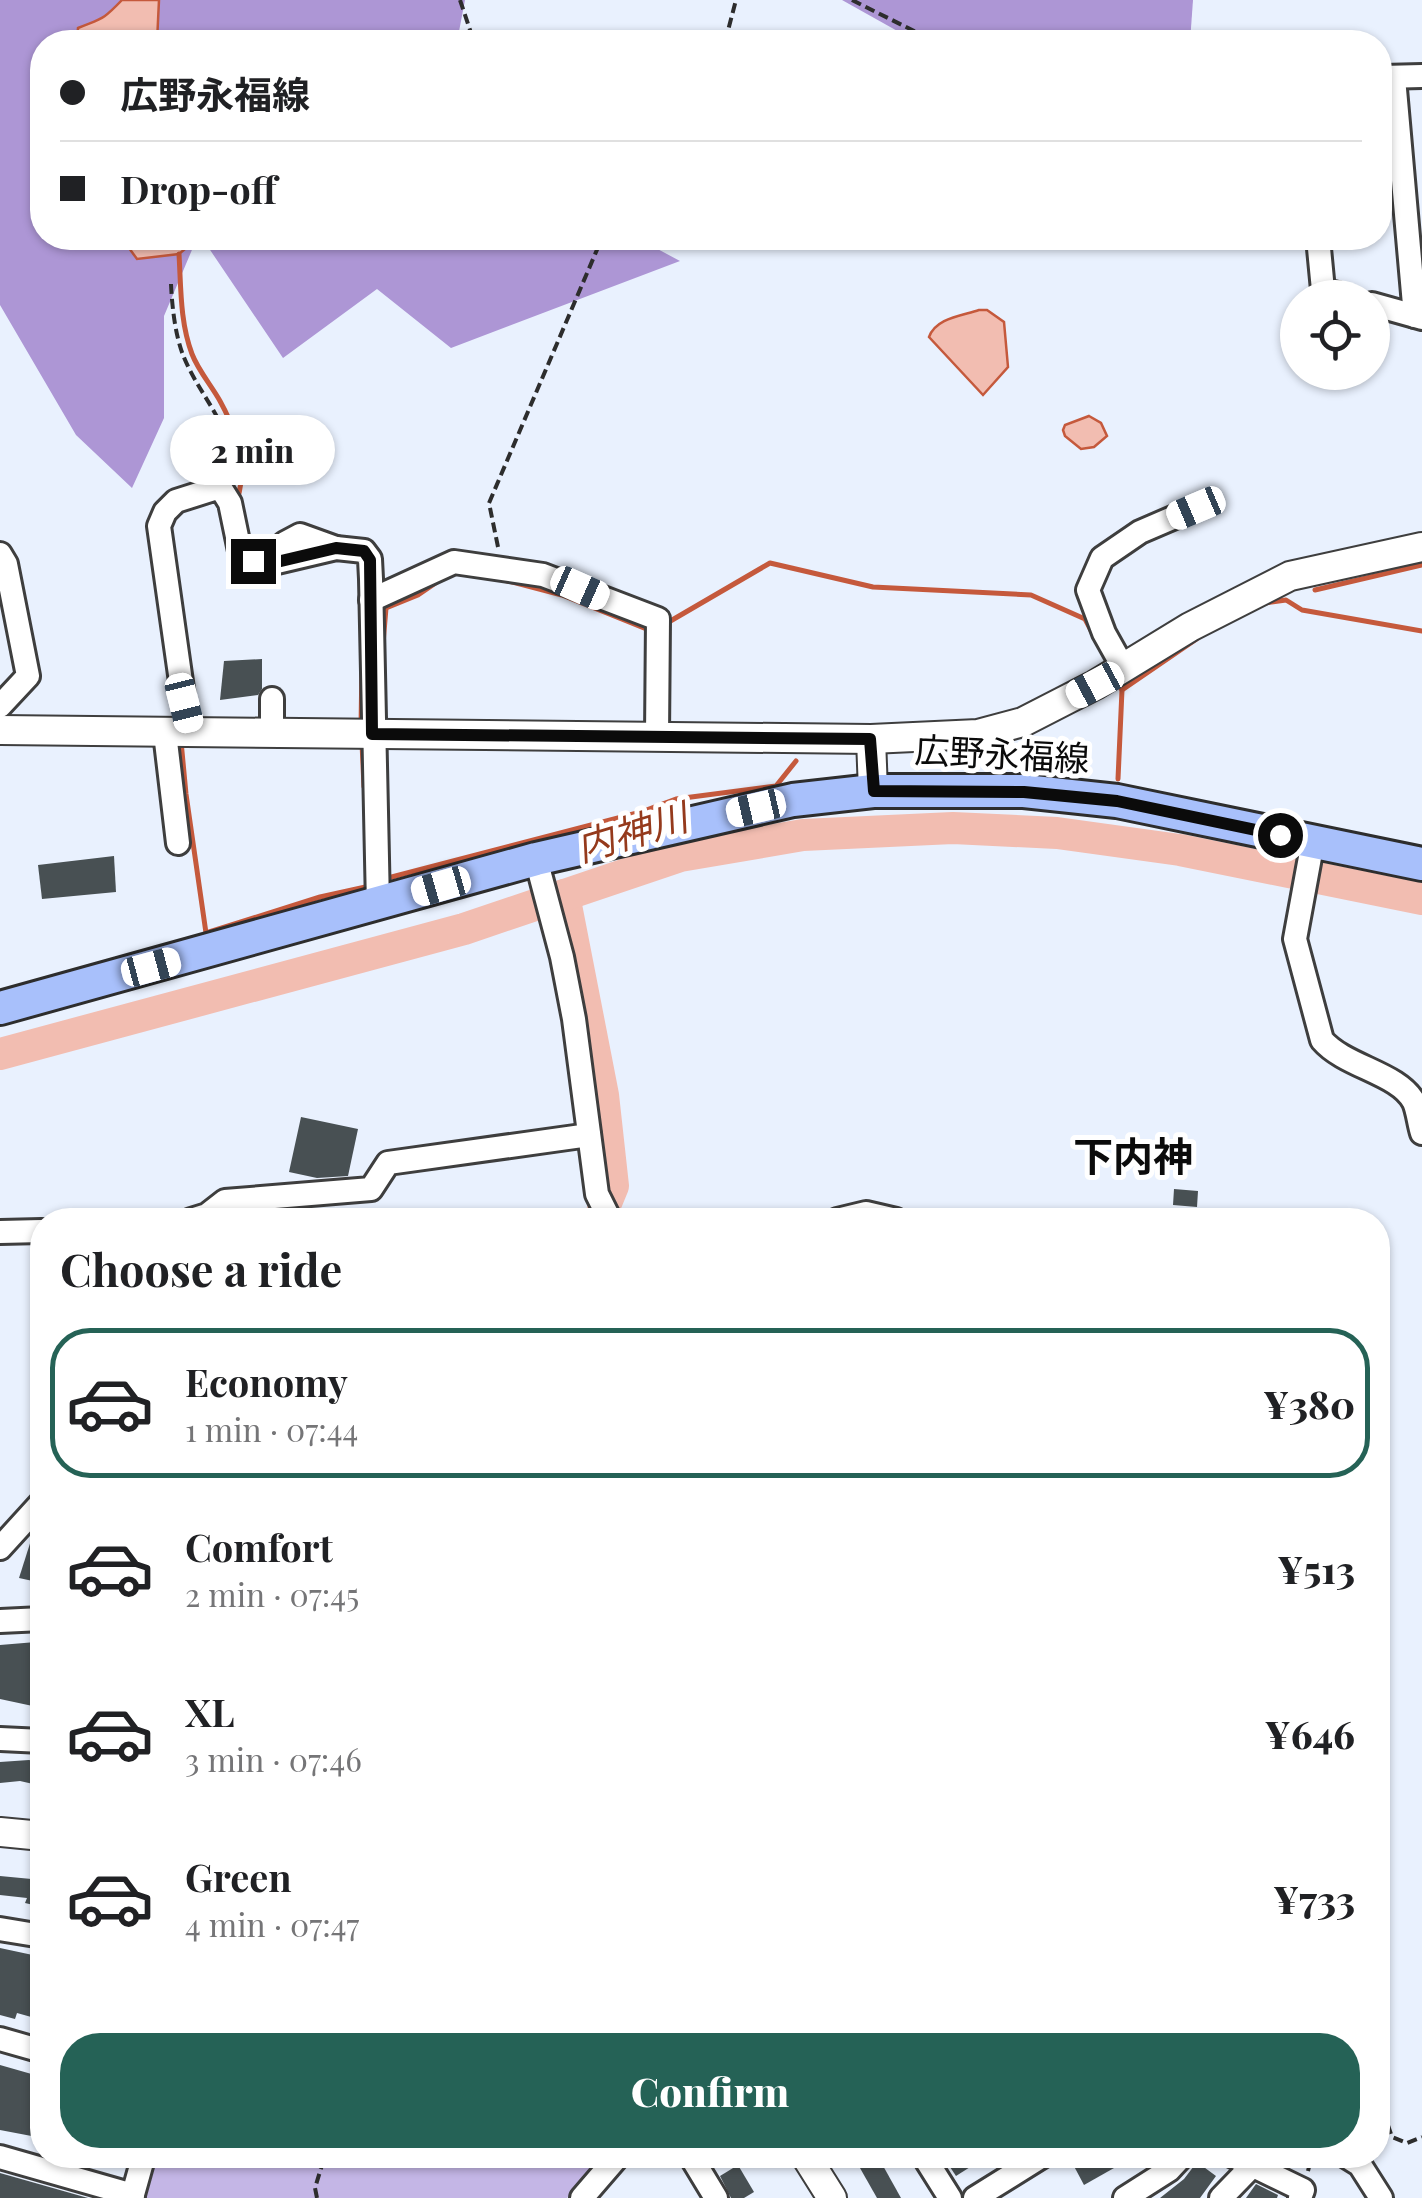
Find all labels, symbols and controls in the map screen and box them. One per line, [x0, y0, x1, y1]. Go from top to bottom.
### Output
text: 広野永福線 [120, 68, 310, 119]
text: Drop-off [120, 163, 277, 214]
map controls [1280, 280, 1390, 390]
button: locate [1280, 280, 1390, 390]
callout: 2 min [170, 416, 336, 486]
text: 2 min [211, 428, 294, 471]
car [1163, 482, 1229, 534]
route end [231, 539, 276, 584]
car [546, 562, 614, 614]
car [1061, 658, 1129, 712]
car [162, 670, 206, 736]
street label: 広野永福線 [914, 724, 1091, 781]
car [723, 787, 789, 829]
water label: 内神川 [569, 788, 697, 872]
route start [1258, 813, 1303, 858]
car [408, 863, 474, 909]
car [118, 945, 184, 989]
district label: 下内神 [1073, 1128, 1193, 1181]
text: Choose a ride [60, 1238, 342, 1298]
text: Economy [185, 1356, 348, 1407]
icon: car [65, 1358, 155, 1448]
text: ¥380 [1263, 1378, 1355, 1429]
text: 1 min · 07:44 [185, 1407, 358, 1450]
text: Comfort [185, 1521, 333, 1572]
icon: car [65, 1523, 155, 1613]
text: ¥513 [1277, 1543, 1355, 1594]
text: 2 min · 07:45 [185, 1572, 359, 1615]
text: XL [185, 1686, 234, 1737]
icon: car [65, 1688, 155, 1778]
text: ¥646 [1265, 1708, 1355, 1759]
text: 3 min · 07:46 [185, 1737, 362, 1780]
text: Green [185, 1851, 292, 1902]
icon: car [65, 1853, 155, 1943]
text: ¥733 [1273, 1873, 1355, 1924]
text: 4 min · 07:47 [185, 1902, 359, 1945]
button: Confirm [60, 2033, 1360, 2148]

